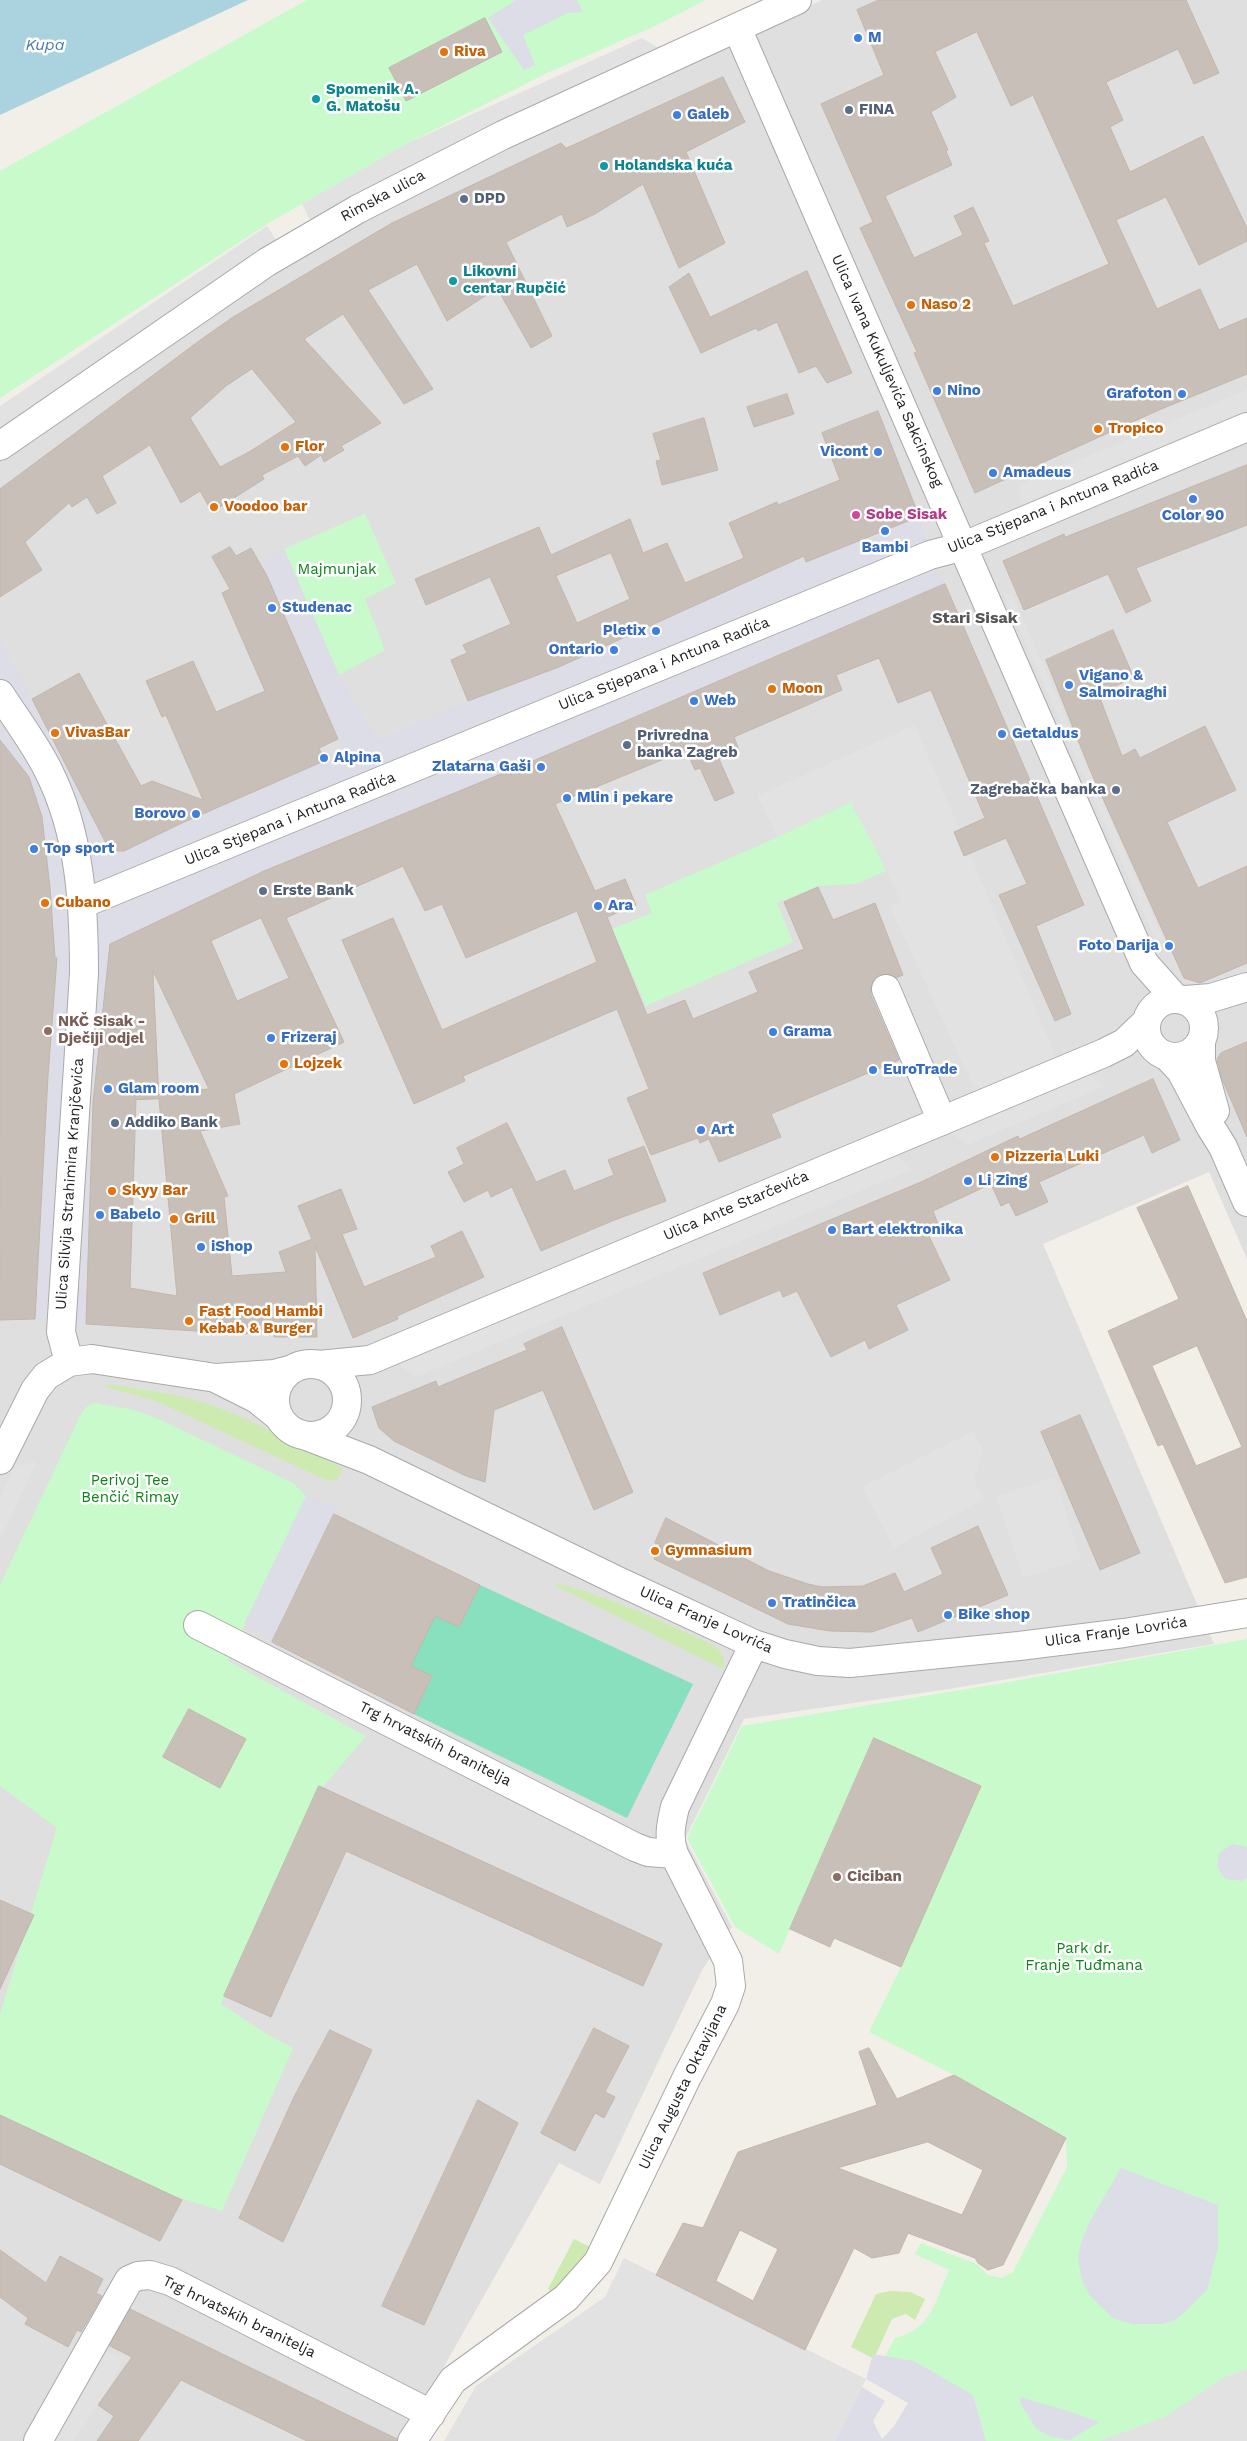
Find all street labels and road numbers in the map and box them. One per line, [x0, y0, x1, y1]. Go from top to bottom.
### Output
street label: Rimska ulica [338, 166, 428, 226]
street label: Ulica Ivana Kukuljevića Sakcinskog [827, 252, 947, 490]
street label: Ulica Stjepana i Antuna Radića [945, 456, 1161, 558]
street label: Ulica Stjepana i Antuna Radića [556, 613, 772, 715]
street label: Ulica Stjepana i Antuna Radića [182, 768, 398, 870]
street label: Ulica Silvija Strahimira Kranjčevića [52, 1057, 88, 1311]
street label: Ulica Ante Starčevića [661, 1167, 811, 1245]
street label: Ulica Franje Lovrića [637, 1583, 775, 1657]
street label: Ulica Franje Lovrića [1044, 1613, 1188, 1651]
street label: Trg hrvatskih branitelja [356, 1698, 514, 1790]
street label: Ulica Augusta Oktavijana [635, 2002, 731, 2172]
street label: Trg hrvatskih branitelja [159, 2272, 319, 2362]

